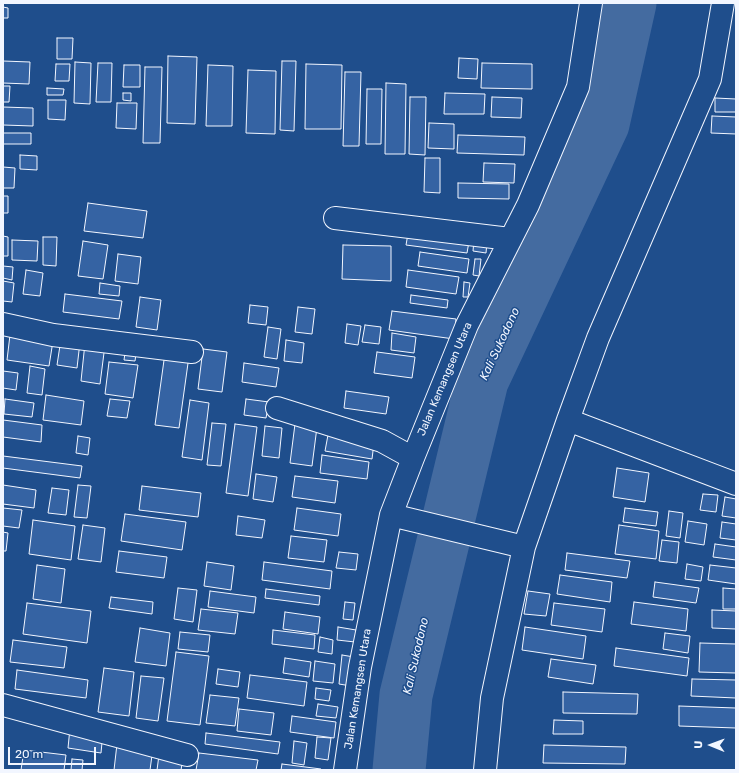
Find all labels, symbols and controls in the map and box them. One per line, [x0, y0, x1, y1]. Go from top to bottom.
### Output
water label: Kali Sukodono [477, 305, 523, 383]
street label: Jalan Kemangsen Utara [415, 320, 475, 438]
water label: Kali Sukodono [400, 616, 432, 696]
street label: Jalan Kemangsen Utara [342, 628, 374, 750]
north arrow [691, 725, 731, 765]
scale bar [10, 739, 98, 765]
text: U [692, 741, 705, 749]
text: 20 m [15, 747, 43, 761]

